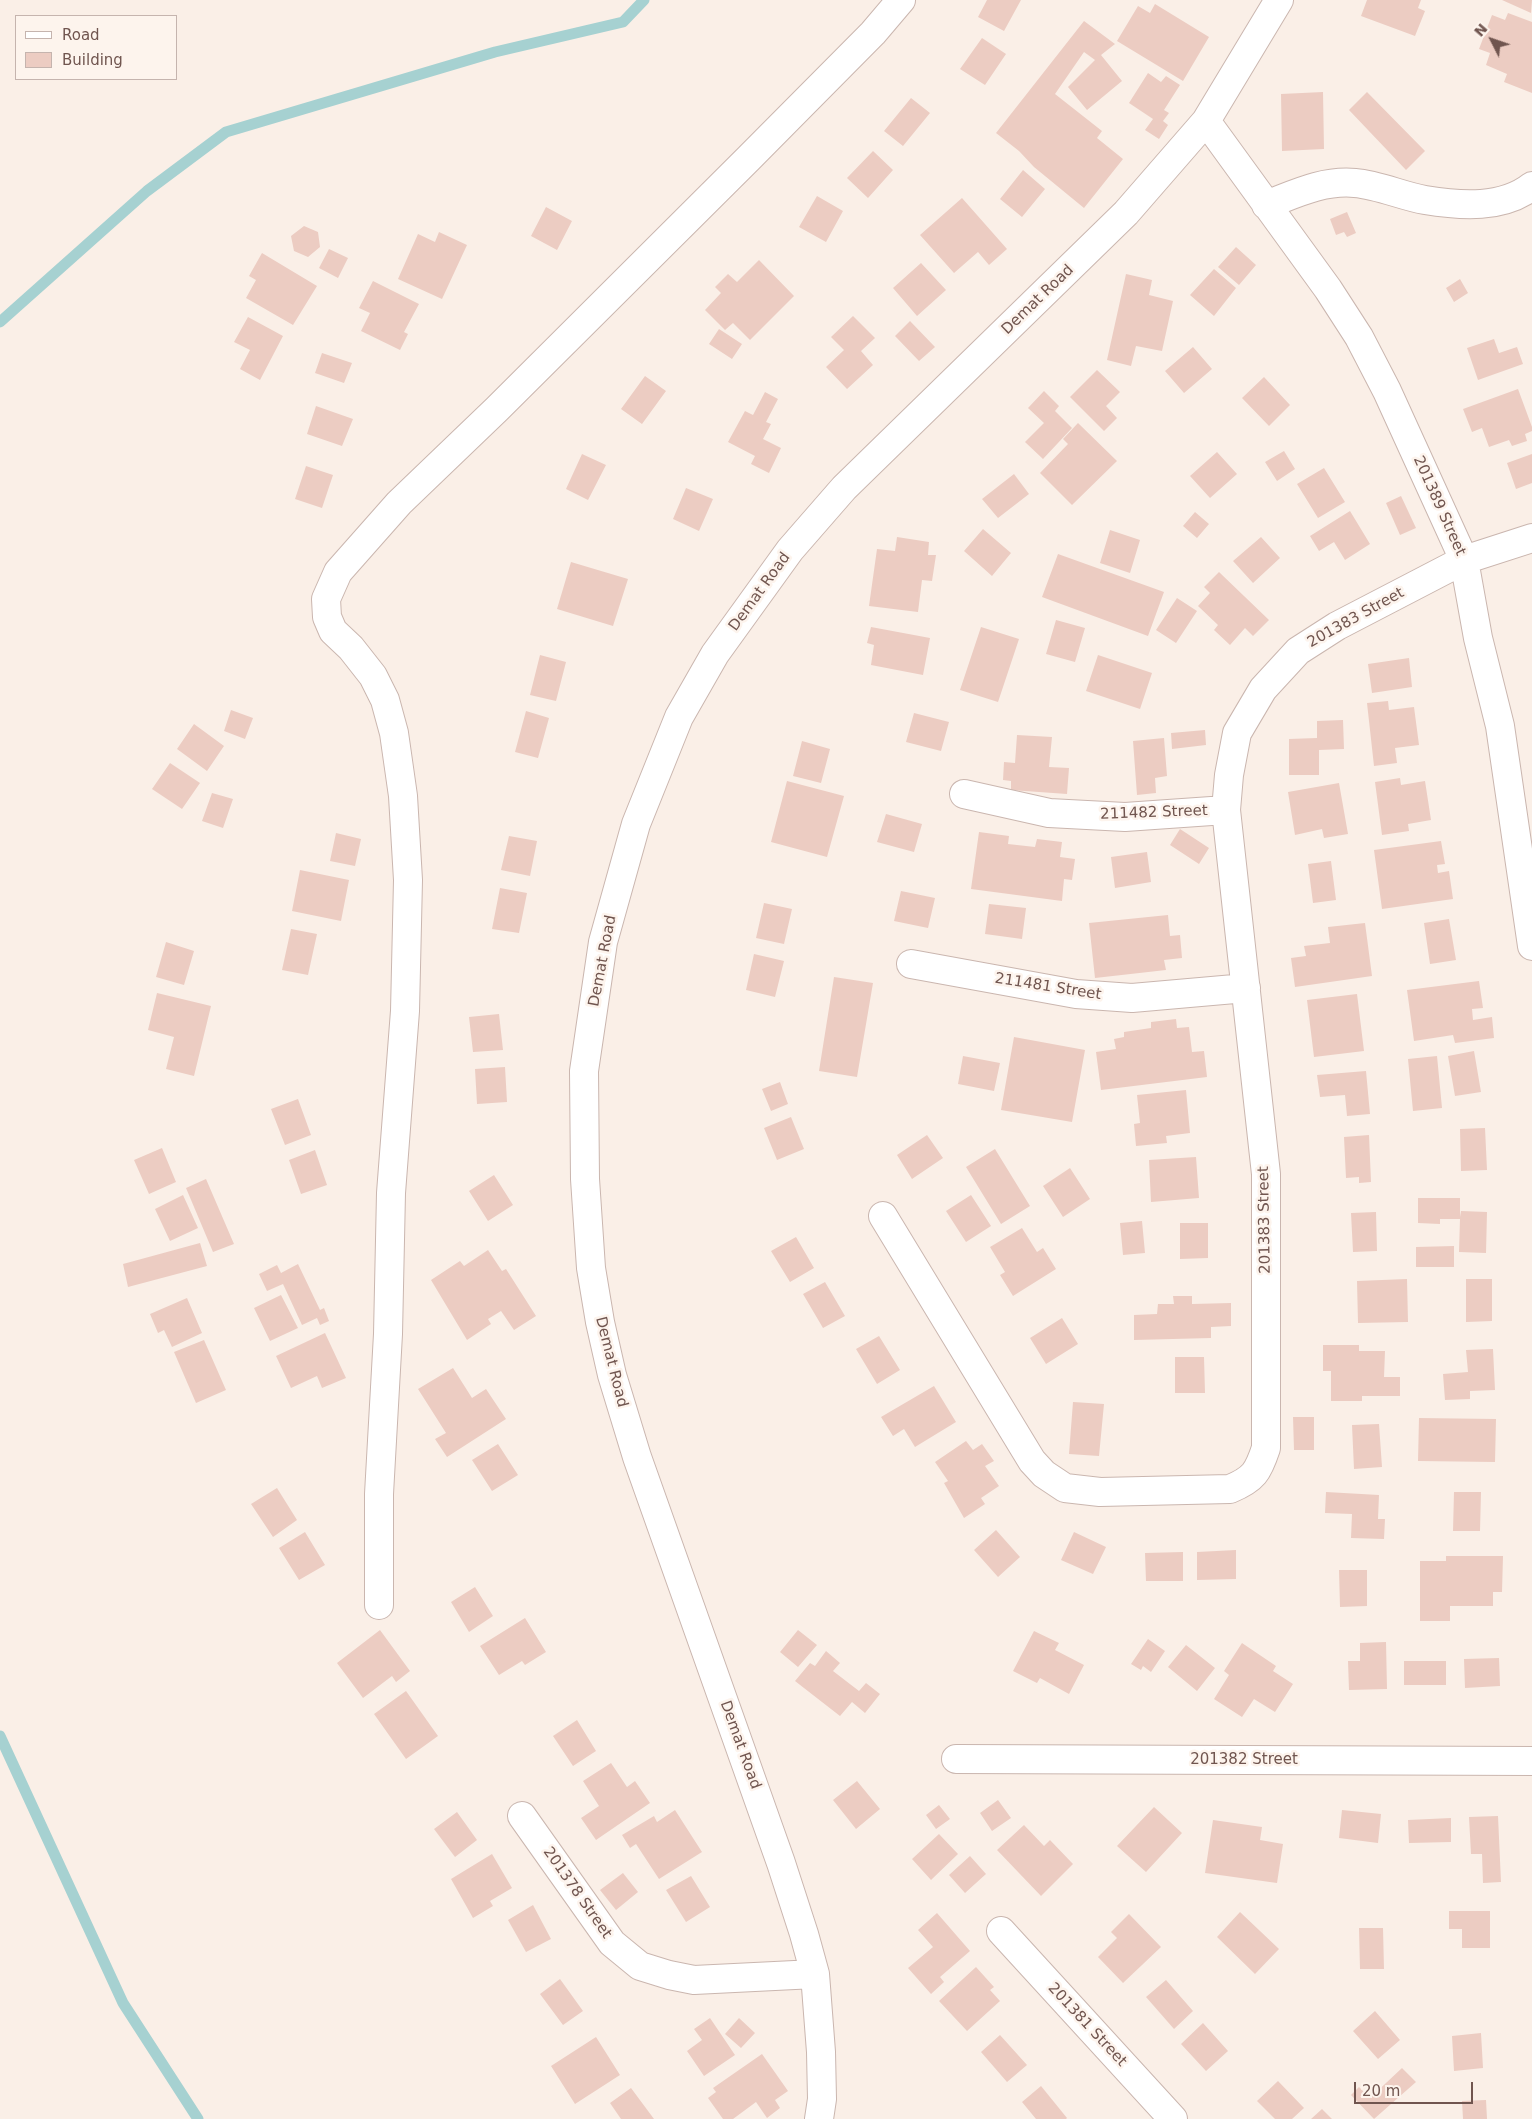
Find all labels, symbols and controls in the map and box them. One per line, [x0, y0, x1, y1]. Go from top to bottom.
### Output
legend [15, 15, 178, 80]
north arrow [1467, 15, 1517, 65]
text: N [1471, 20, 1491, 40]
text: Road [62, 26, 100, 44]
text: Building [62, 51, 123, 69]
street label: Demat Road [998, 261, 1078, 339]
street label: 201389 Street [1409, 453, 1469, 559]
street label: Demat Road [725, 549, 795, 635]
street label: 201383 Street [1305, 584, 1407, 652]
street label: 211482 Street [1100, 802, 1208, 824]
street label: Demat Road [585, 914, 621, 1008]
street label: 211481 Street [993, 970, 1103, 1004]
street label: 201383 Street [1255, 1166, 1275, 1274]
street label: Demat Road [591, 1315, 631, 1409]
street label: Demat Road [716, 1698, 764, 1792]
street label: 201382 Street [1190, 1751, 1298, 1769]
street label: 201378 Street [539, 1844, 615, 1942]
street label: 201381 Street [1044, 1980, 1130, 2070]
scale bar [1357, 2072, 1476, 2104]
text: 20 m [1362, 2082, 1400, 2100]

